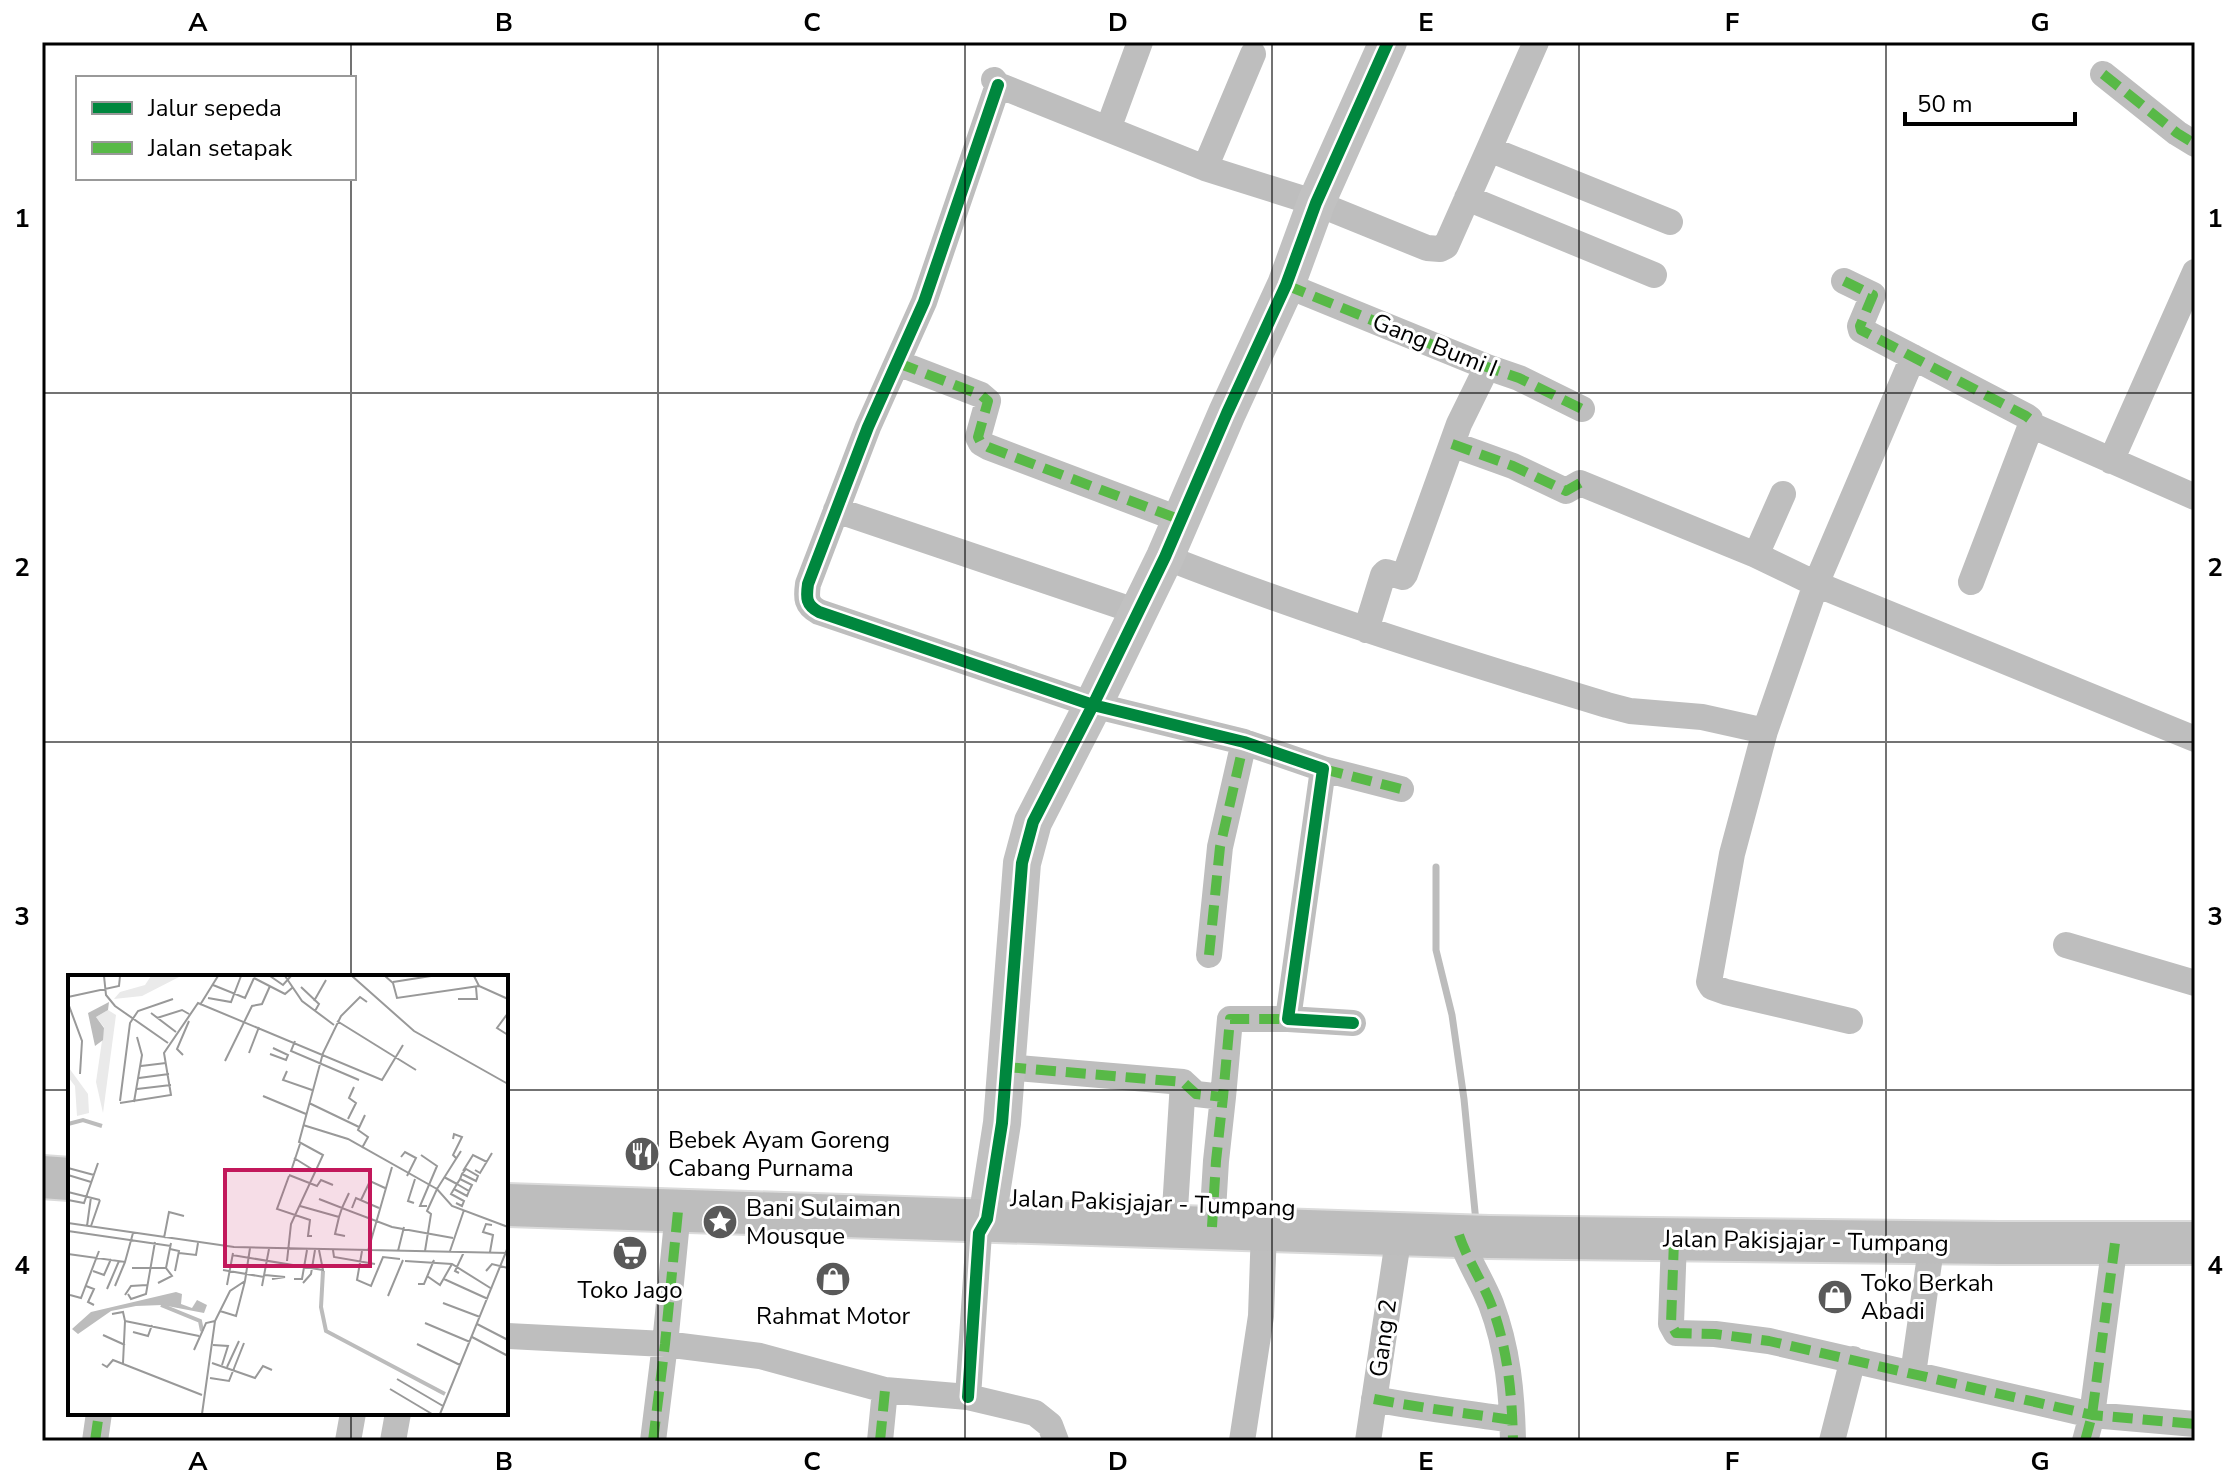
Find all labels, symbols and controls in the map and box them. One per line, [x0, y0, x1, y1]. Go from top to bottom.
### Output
text: A [188, 5, 208, 40]
text: B [495, 5, 513, 40]
text: C [803, 5, 821, 40]
text: D [1108, 5, 1128, 40]
text: E [1418, 5, 1434, 40]
text: F [1725, 5, 1739, 40]
text: G [2030, 5, 2050, 40]
legend [76, 76, 356, 180]
scale bar [1905, 76, 2075, 126]
text: 50 m [1917, 88, 1973, 120]
text: Jalur sepeda [147, 92, 282, 124]
text: Jalan setapak [147, 132, 293, 164]
text: 1 [14, 201, 30, 236]
text: 1 [2207, 201, 2223, 236]
street label: Gang Bumi I [1368, 305, 1502, 385]
text: 2 [14, 550, 30, 585]
text: 2 [2207, 550, 2223, 585]
text: 3 [14, 899, 30, 934]
text: 3 [2207, 899, 2223, 934]
inset map [68, 975, 508, 1415]
place label: Bebek Ayam Goreng Cabang Purnama [668, 1124, 890, 1184]
restaurant icon: Bebek Ayam Goreng Cabang Purnama [623, 1135, 661, 1173]
street label: Jalan Pakisjajar - Tumpang [1009, 1182, 1296, 1224]
place label: Bani Sulaiman Mousque [746, 1192, 901, 1252]
place icon: Bani Sulaiman Mousque [701, 1203, 739, 1241]
street label: Jalan Pakisjajar - Tumpang [1662, 1222, 1949, 1259]
supermarket icon: Toko Jago [611, 1234, 649, 1272]
text: 4 [14, 1248, 30, 1283]
text: 4 [2207, 1248, 2223, 1283]
shop icon: Rahmat Motor [814, 1260, 852, 1298]
place label: Toko Berkah Abadi [1861, 1267, 1994, 1327]
place label: Toko Jago [577, 1274, 683, 1306]
shop icon: Toko Berkah Abadi [1816, 1278, 1854, 1316]
street label: Gang 2 [1362, 1297, 1404, 1379]
place label: Rahmat Motor [756, 1300, 910, 1332]
text: A [188, 1444, 208, 1479]
text: B [495, 1444, 513, 1479]
text: C [803, 1444, 821, 1479]
text: D [1108, 1444, 1128, 1479]
text: E [1418, 1444, 1434, 1479]
text: F [1725, 1444, 1739, 1479]
text: G [2030, 1444, 2050, 1479]

